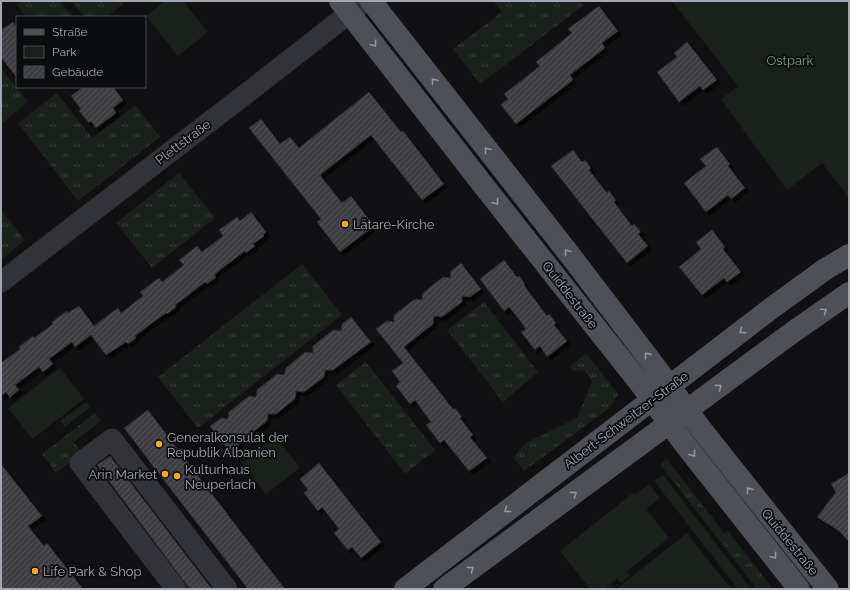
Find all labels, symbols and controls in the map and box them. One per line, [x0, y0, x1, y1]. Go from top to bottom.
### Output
legend [16, 16, 146, 88]
text: Straße [52, 25, 88, 39]
one-way arrow [369, 39, 376, 46]
text: Park [52, 45, 77, 59]
park label: Ostpark [767, 53, 814, 68]
text: Gebäude [52, 65, 103, 79]
one-way arrow [431, 78, 438, 85]
street label: Plettstraße [153, 116, 214, 168]
one-way arrow [485, 147, 492, 154]
one-way arrow [492, 197, 499, 204]
place label: Lätare-Kirche [353, 217, 435, 232]
marker: Lätare-Kirche [340, 219, 350, 229]
one-way arrow [565, 249, 572, 256]
street label: Quiddestraße [539, 258, 601, 332]
one-way arrow [820, 308, 827, 316]
one-way arrow [739, 326, 746, 333]
one-way arrow [644, 353, 651, 360]
street label: Albert-Schweitzer-Straße [561, 368, 691, 472]
one-way arrow [714, 385, 721, 392]
place label: Generalkonsulat der Republik Albanien [167, 430, 289, 460]
marker: Generalkonsulat der Republik Albanien [154, 439, 164, 449]
one-way arrow [689, 450, 696, 457]
place label: Kulturhaus Neuperlach [185, 462, 256, 492]
place label: Arin Market [88, 467, 158, 482]
marker: Arin Market [160, 469, 170, 479]
marker: Kulturhaus Neuperlach [172, 471, 182, 481]
one-way arrow [747, 488, 754, 495]
one-way arrow [569, 492, 576, 499]
one-way arrow [505, 506, 512, 513]
street label: Quiddestraße [759, 506, 822, 579]
one-way arrow [769, 552, 776, 559]
place label: Life Park & Shop [43, 564, 142, 579]
marker: Life Park & Shop [30, 566, 40, 576]
one-way arrow [466, 567, 473, 574]

